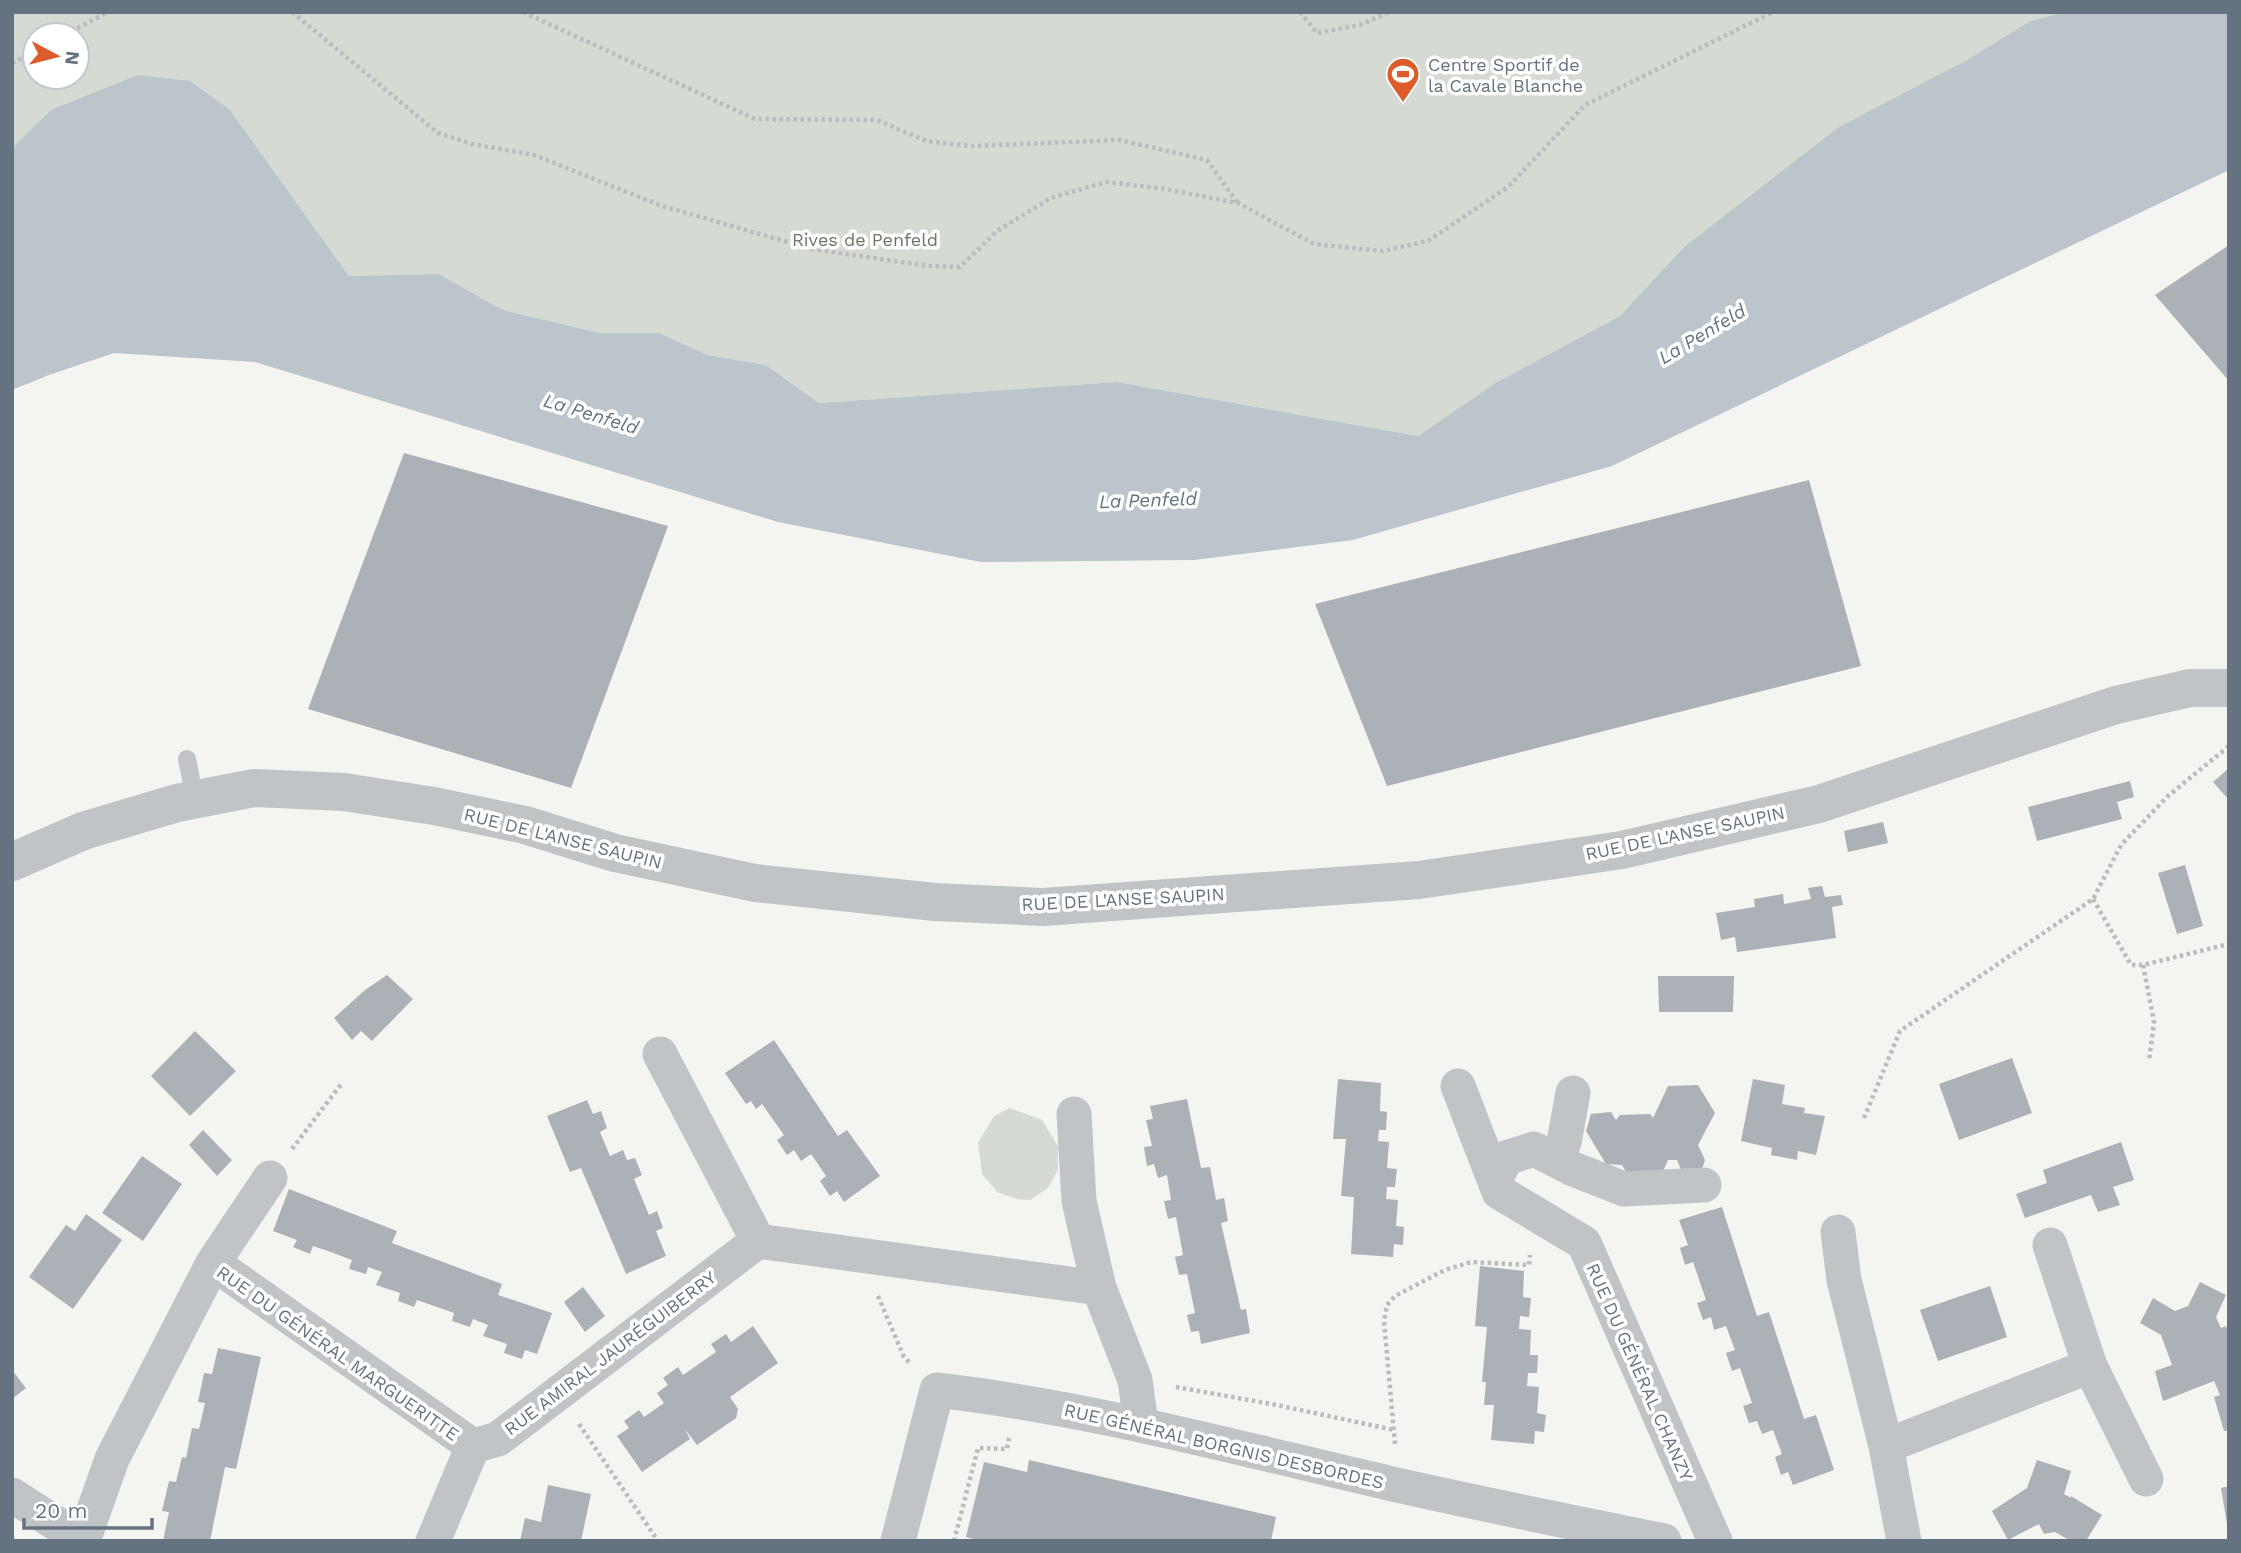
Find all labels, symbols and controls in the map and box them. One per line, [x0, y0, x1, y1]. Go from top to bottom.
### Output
north arrow [21, 21, 91, 91]
text: N [60, 50, 85, 66]
place label: Centre Sportif de la Cavale Blanche [1428, 54, 1583, 96]
sports icon: Centre Sportif de la Cavale Blanche [1384, 55, 1422, 104]
park label: Rives de Penfeld [792, 229, 938, 250]
water label: La Penfeld [1654, 298, 1751, 369]
water label: La Penfeld [541, 389, 642, 440]
water label: La Penfeld [1099, 487, 1199, 513]
street label: RUE DE L'ANSE SAUPIN [1583, 802, 1787, 864]
street label: RUE DE L'ANSE SAUPIN [462, 803, 664, 873]
street label: RUE DE L'ANSE SAUPIN [1021, 883, 1225, 915]
street label: RUE DU GÉNÉRAL CHANZY [1582, 1260, 1698, 1485]
street label: RUE DU GÉNÉRAL MARGUERITTE [213, 1261, 463, 1445]
street label: RUE AMIRAL JAURÉGUIBERRY [500, 1266, 720, 1439]
street label: RUE GÉNÉRAL BORGNIS DESBORDES [1062, 1399, 1386, 1493]
scale bar [24, 1486, 152, 1530]
text: 20 m [35, 1498, 87, 1523]

